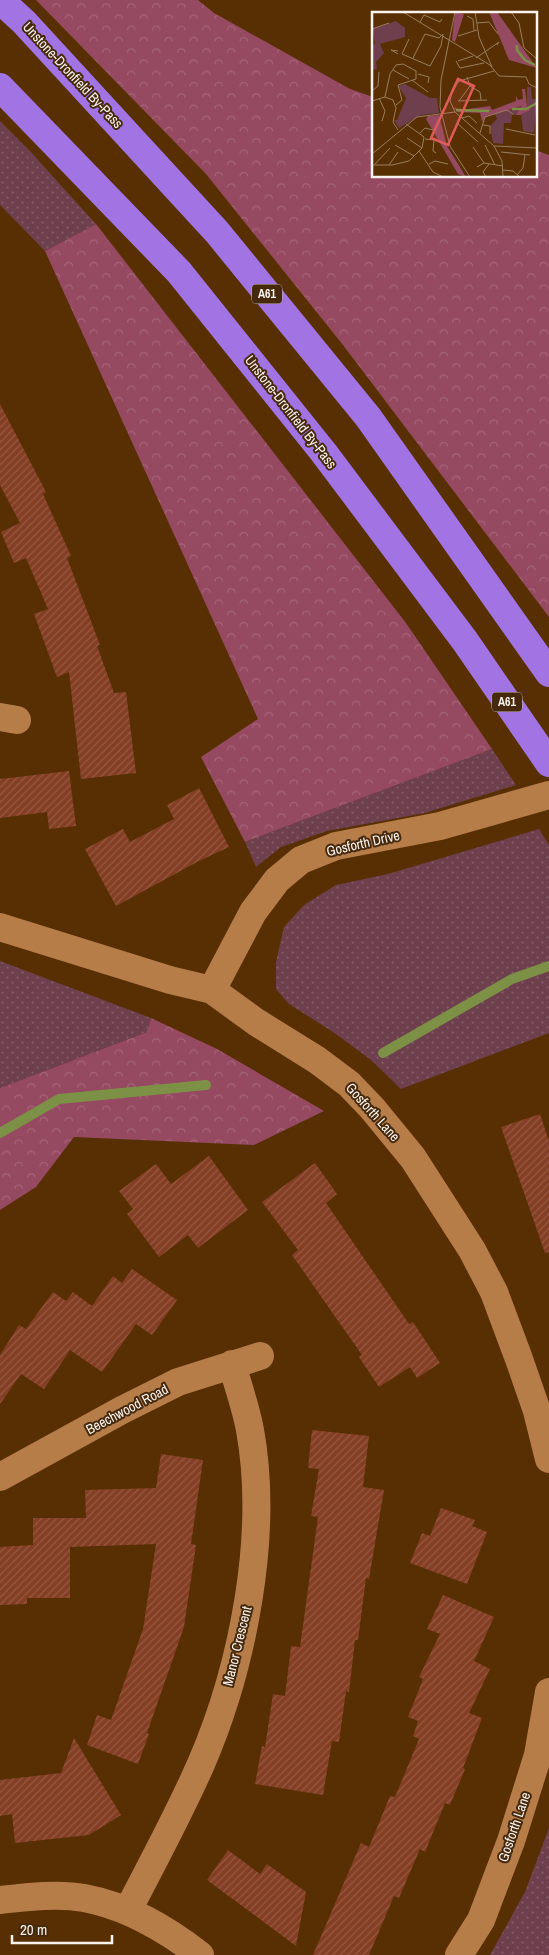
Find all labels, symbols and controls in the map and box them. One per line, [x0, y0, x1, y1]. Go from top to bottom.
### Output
inset map [372, 12, 536, 178]
street label: Unstone-Dronfield By-Pass [19, 18, 127, 132]
road number: A61 [252, 284, 282, 304]
street label: Unstone-Dronfield By-Pass [241, 352, 341, 473]
road number: A61 [492, 692, 522, 712]
street label: Gosforth Drive [325, 826, 401, 860]
street label: Gosforth Lane [342, 1079, 404, 1145]
street label: Beechwood Road [83, 1380, 171, 1438]
street label: Manor Crescent [218, 1604, 256, 1688]
street label: Gosforth Lane [494, 1790, 534, 1864]
scale bar [12, 1912, 112, 1944]
text: 20 m [20, 1919, 47, 1940]

